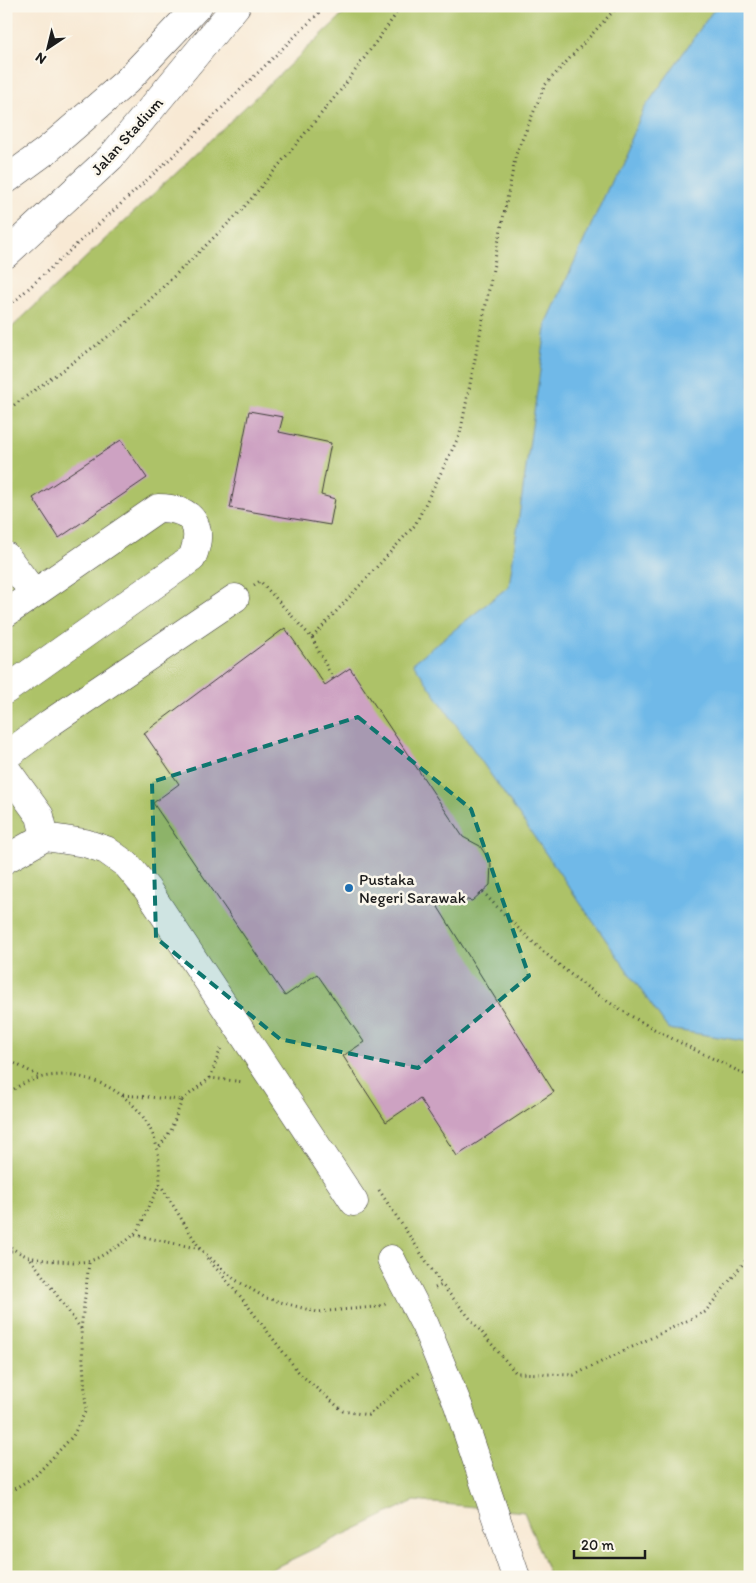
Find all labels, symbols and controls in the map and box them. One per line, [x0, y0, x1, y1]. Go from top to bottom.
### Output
north arrow [22, 22, 72, 72]
text: N [32, 49, 50, 68]
street label: Jalan Stadium [87, 93, 167, 179]
place label: Pustaka Negeri Sarawak [359, 870, 466, 907]
marker: Pustaka Negeri Sarawak [343, 882, 355, 894]
scale bar [574, 1528, 645, 1560]
text: 20 m [581, 1536, 615, 1554]

